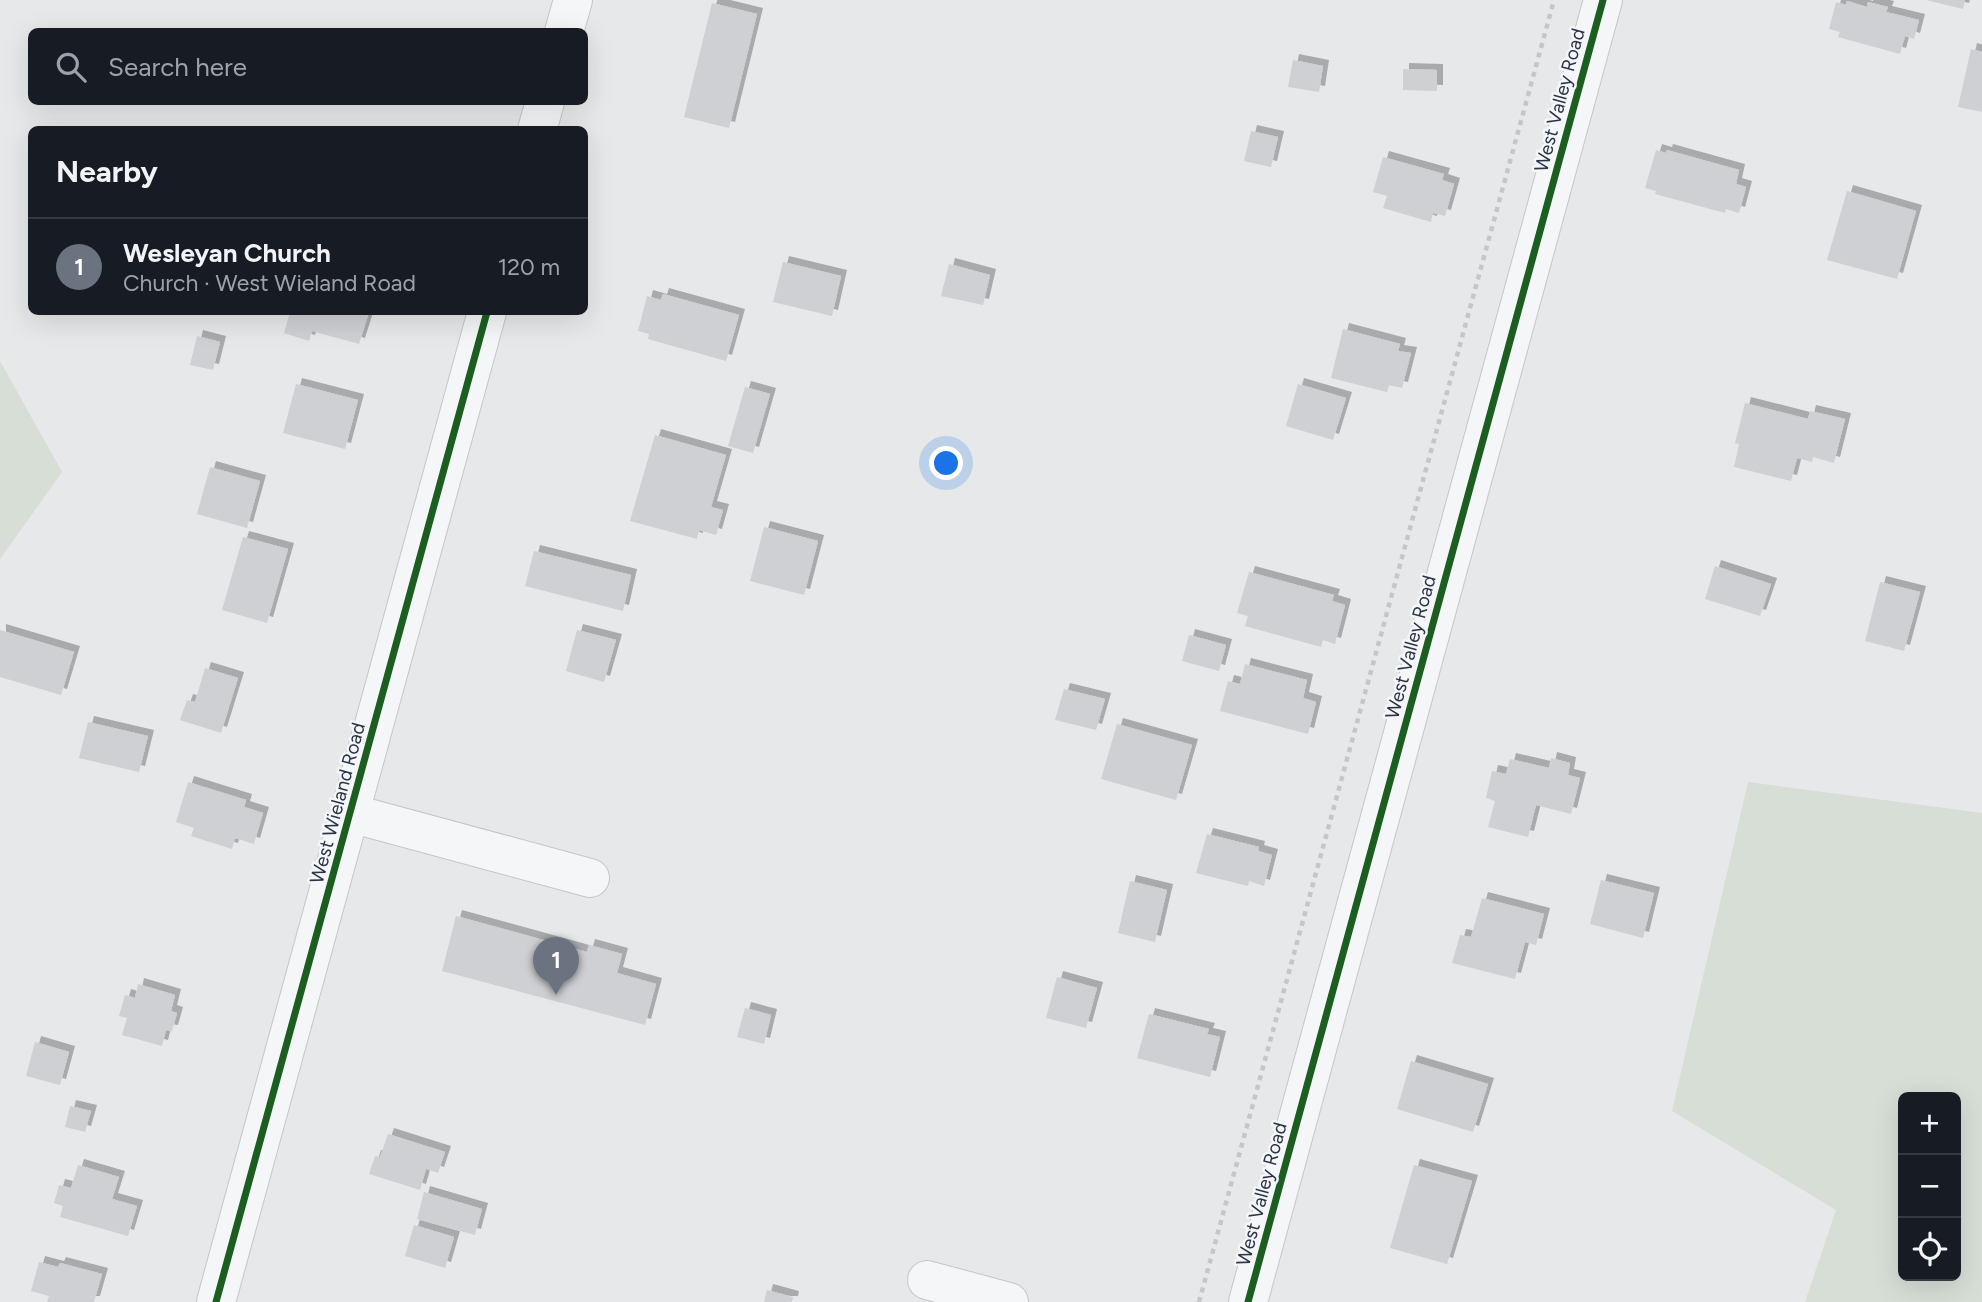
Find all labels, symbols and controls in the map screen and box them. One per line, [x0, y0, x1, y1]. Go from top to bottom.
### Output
street label: West Valley Road [1529, 26, 1590, 174]
search box [28, 28, 588, 105]
icon: search [52, 48, 90, 86]
text: Search here [108, 51, 247, 83]
text: Nearby [56, 153, 158, 190]
text: Wesleyan Church [123, 237, 331, 269]
text: 1 [74, 253, 84, 281]
text: 120 m [498, 253, 560, 281]
text: Church · West Wieland Road [123, 269, 416, 297]
your location [929, 446, 963, 480]
street label: West Valley Road [1380, 573, 1441, 721]
street label: West Wieland Road [305, 720, 370, 886]
pin: 1 [533, 937, 579, 995]
map controls [1898, 1092, 1961, 1281]
button: + [1898, 1092, 1961, 1155]
street label: West Valley Road [1231, 1120, 1292, 1268]
button: − [1898, 1155, 1961, 1218]
button: locate [1898, 1218, 1961, 1281]

